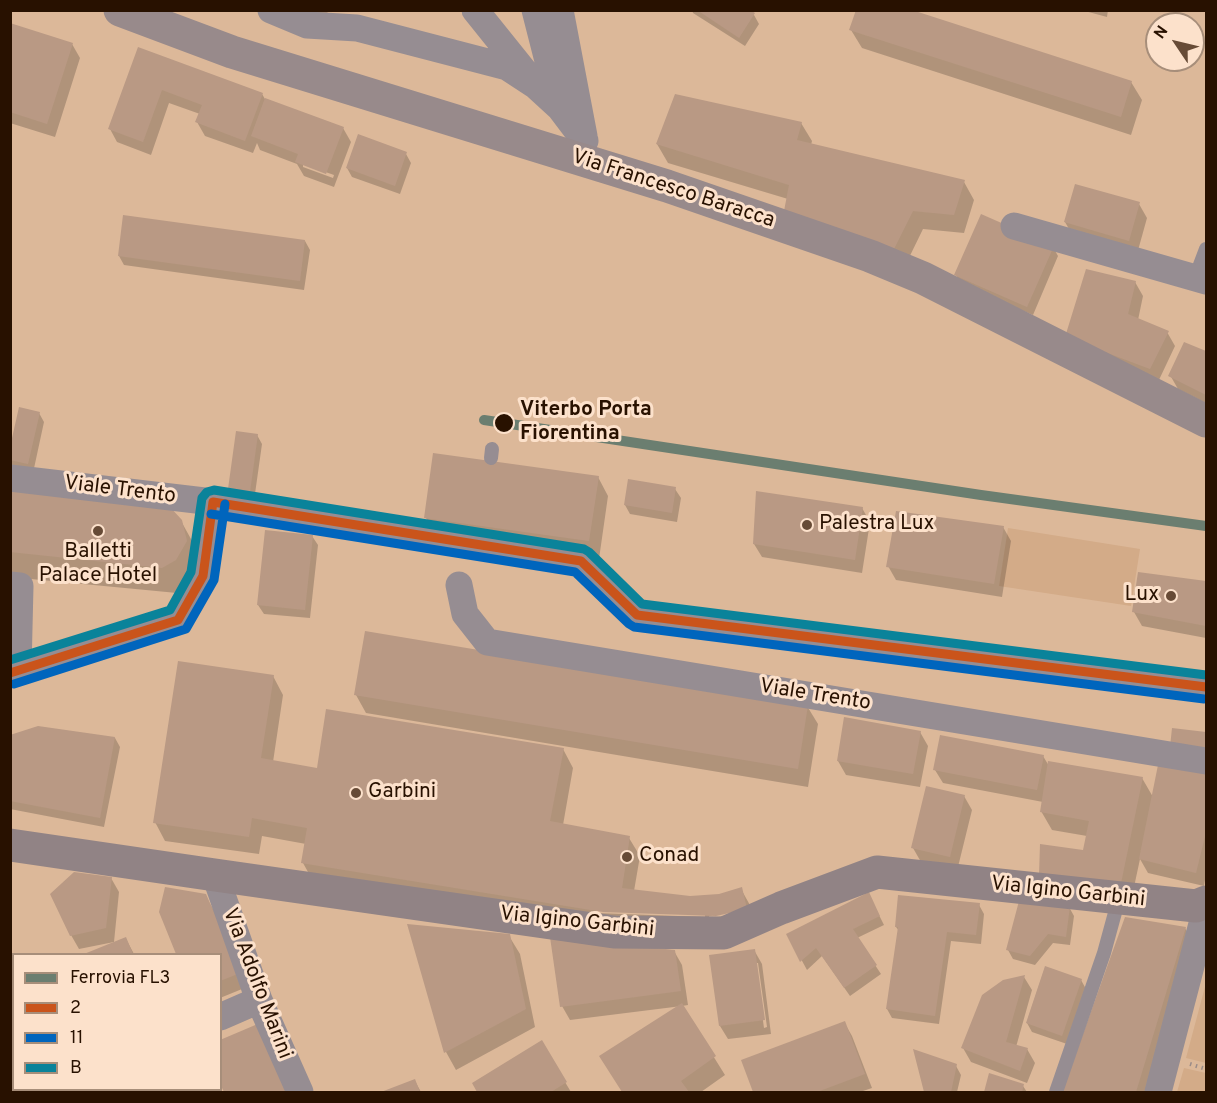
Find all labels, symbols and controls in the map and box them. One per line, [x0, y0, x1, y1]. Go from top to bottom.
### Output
north arrow [1145, 12, 1205, 72]
text: N [1150, 22, 1173, 43]
street label: Via Francesco Baracca [569, 145, 777, 235]
place label: Viterbo Porta Fiorentina [520, 398, 652, 448]
marker: Viterbo Porta Fiorentina [493, 412, 515, 434]
street label: Viale Trento [63, 472, 177, 510]
place label: Palestra Lux [819, 512, 934, 538]
marker: Palestra Lux [800, 518, 814, 532]
marker: Balletti Palace Hotel [91, 524, 105, 538]
place label: Balletti Palace Hotel [39, 540, 157, 590]
place label: Lux [1124, 583, 1159, 609]
marker: Lux [1164, 589, 1178, 603]
street label: Viale Trento [758, 675, 872, 717]
place label: Garbini [368, 780, 436, 806]
marker: Garbini [349, 786, 363, 800]
place label: Conad [639, 844, 699, 870]
marker: Conad [620, 850, 634, 864]
street label: Via Igino Garbini [990, 872, 1146, 914]
street label: Via Igino Garbini [499, 902, 655, 944]
street label: Via Adolfo Marini [216, 905, 296, 1063]
legend [12, 953, 222, 1091]
text: Ferrovia FL3 [70, 967, 170, 990]
text: 2 [70, 997, 81, 1020]
text: 11 [70, 1027, 83, 1050]
text: B [70, 1057, 82, 1080]

